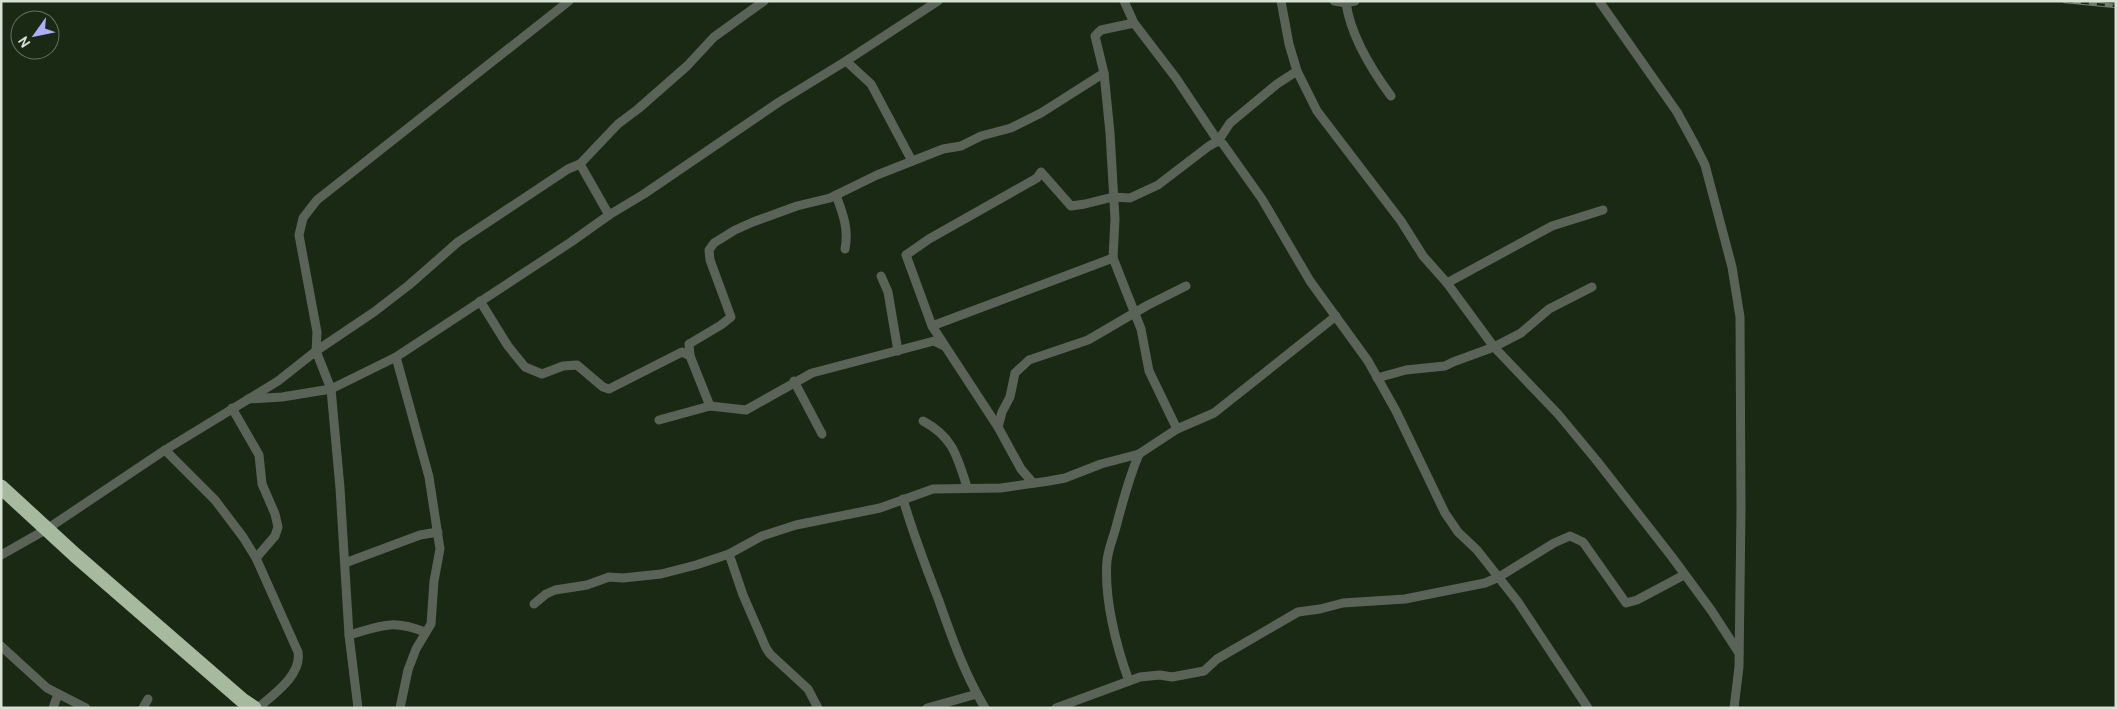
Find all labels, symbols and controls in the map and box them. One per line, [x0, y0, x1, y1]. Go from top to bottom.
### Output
north arrow [10, 10, 60, 60]
text: N [14, 33, 34, 51]

